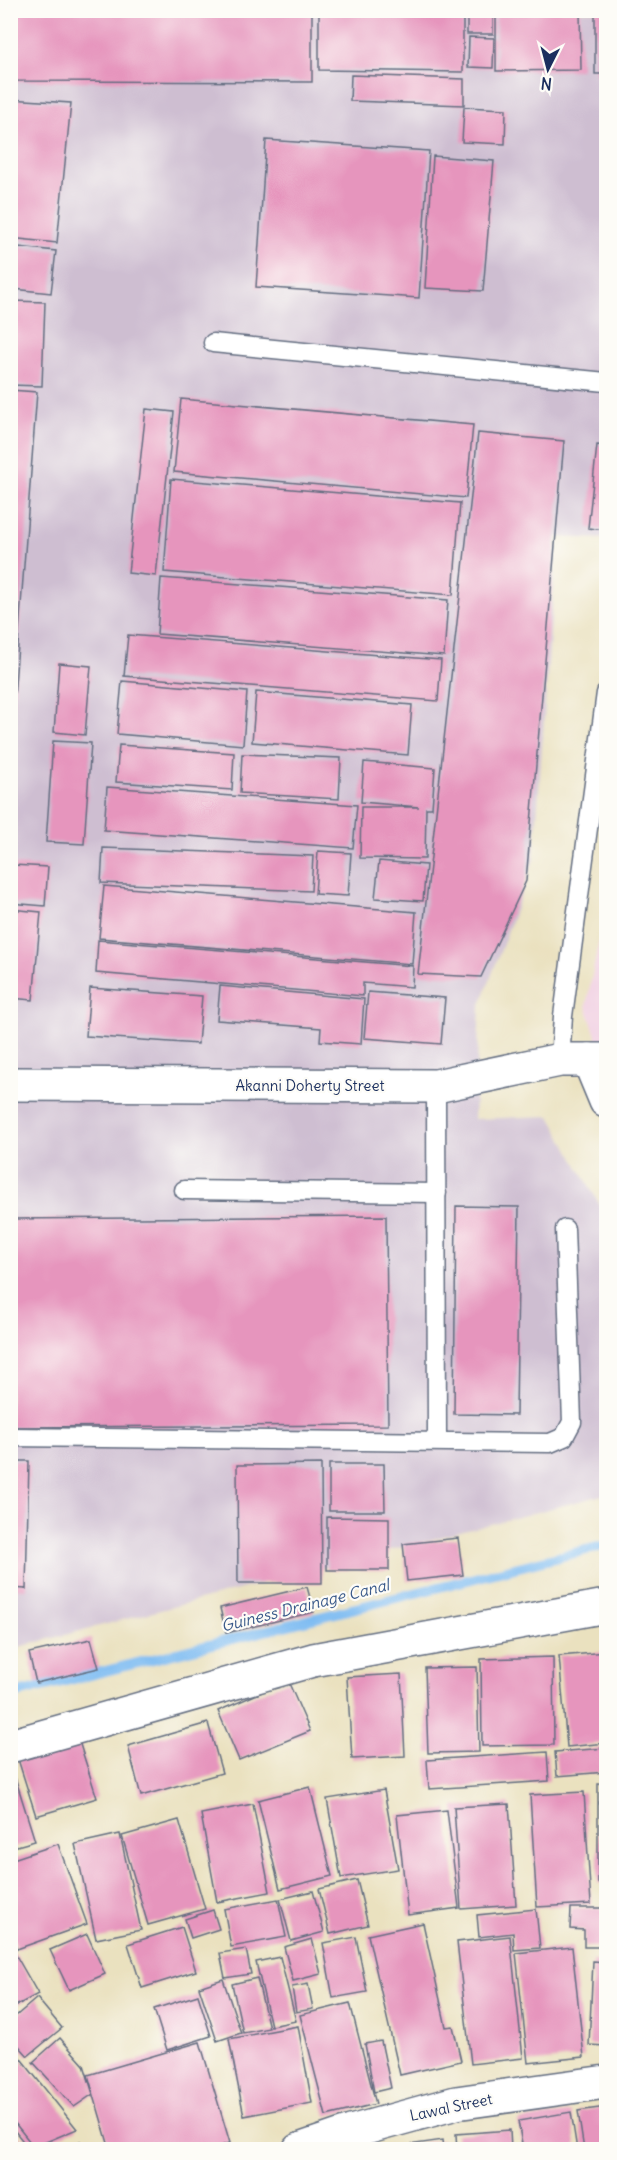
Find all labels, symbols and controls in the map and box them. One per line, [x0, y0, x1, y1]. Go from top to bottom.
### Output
north arrow [518, 39, 578, 99]
text: N [540, 73, 553, 94]
street label: Akanni Doherty Street [235, 1076, 385, 1095]
water label: Guiness Drainage Canal [219, 1574, 393, 1636]
street label: Lawal Street [408, 2089, 494, 2125]

